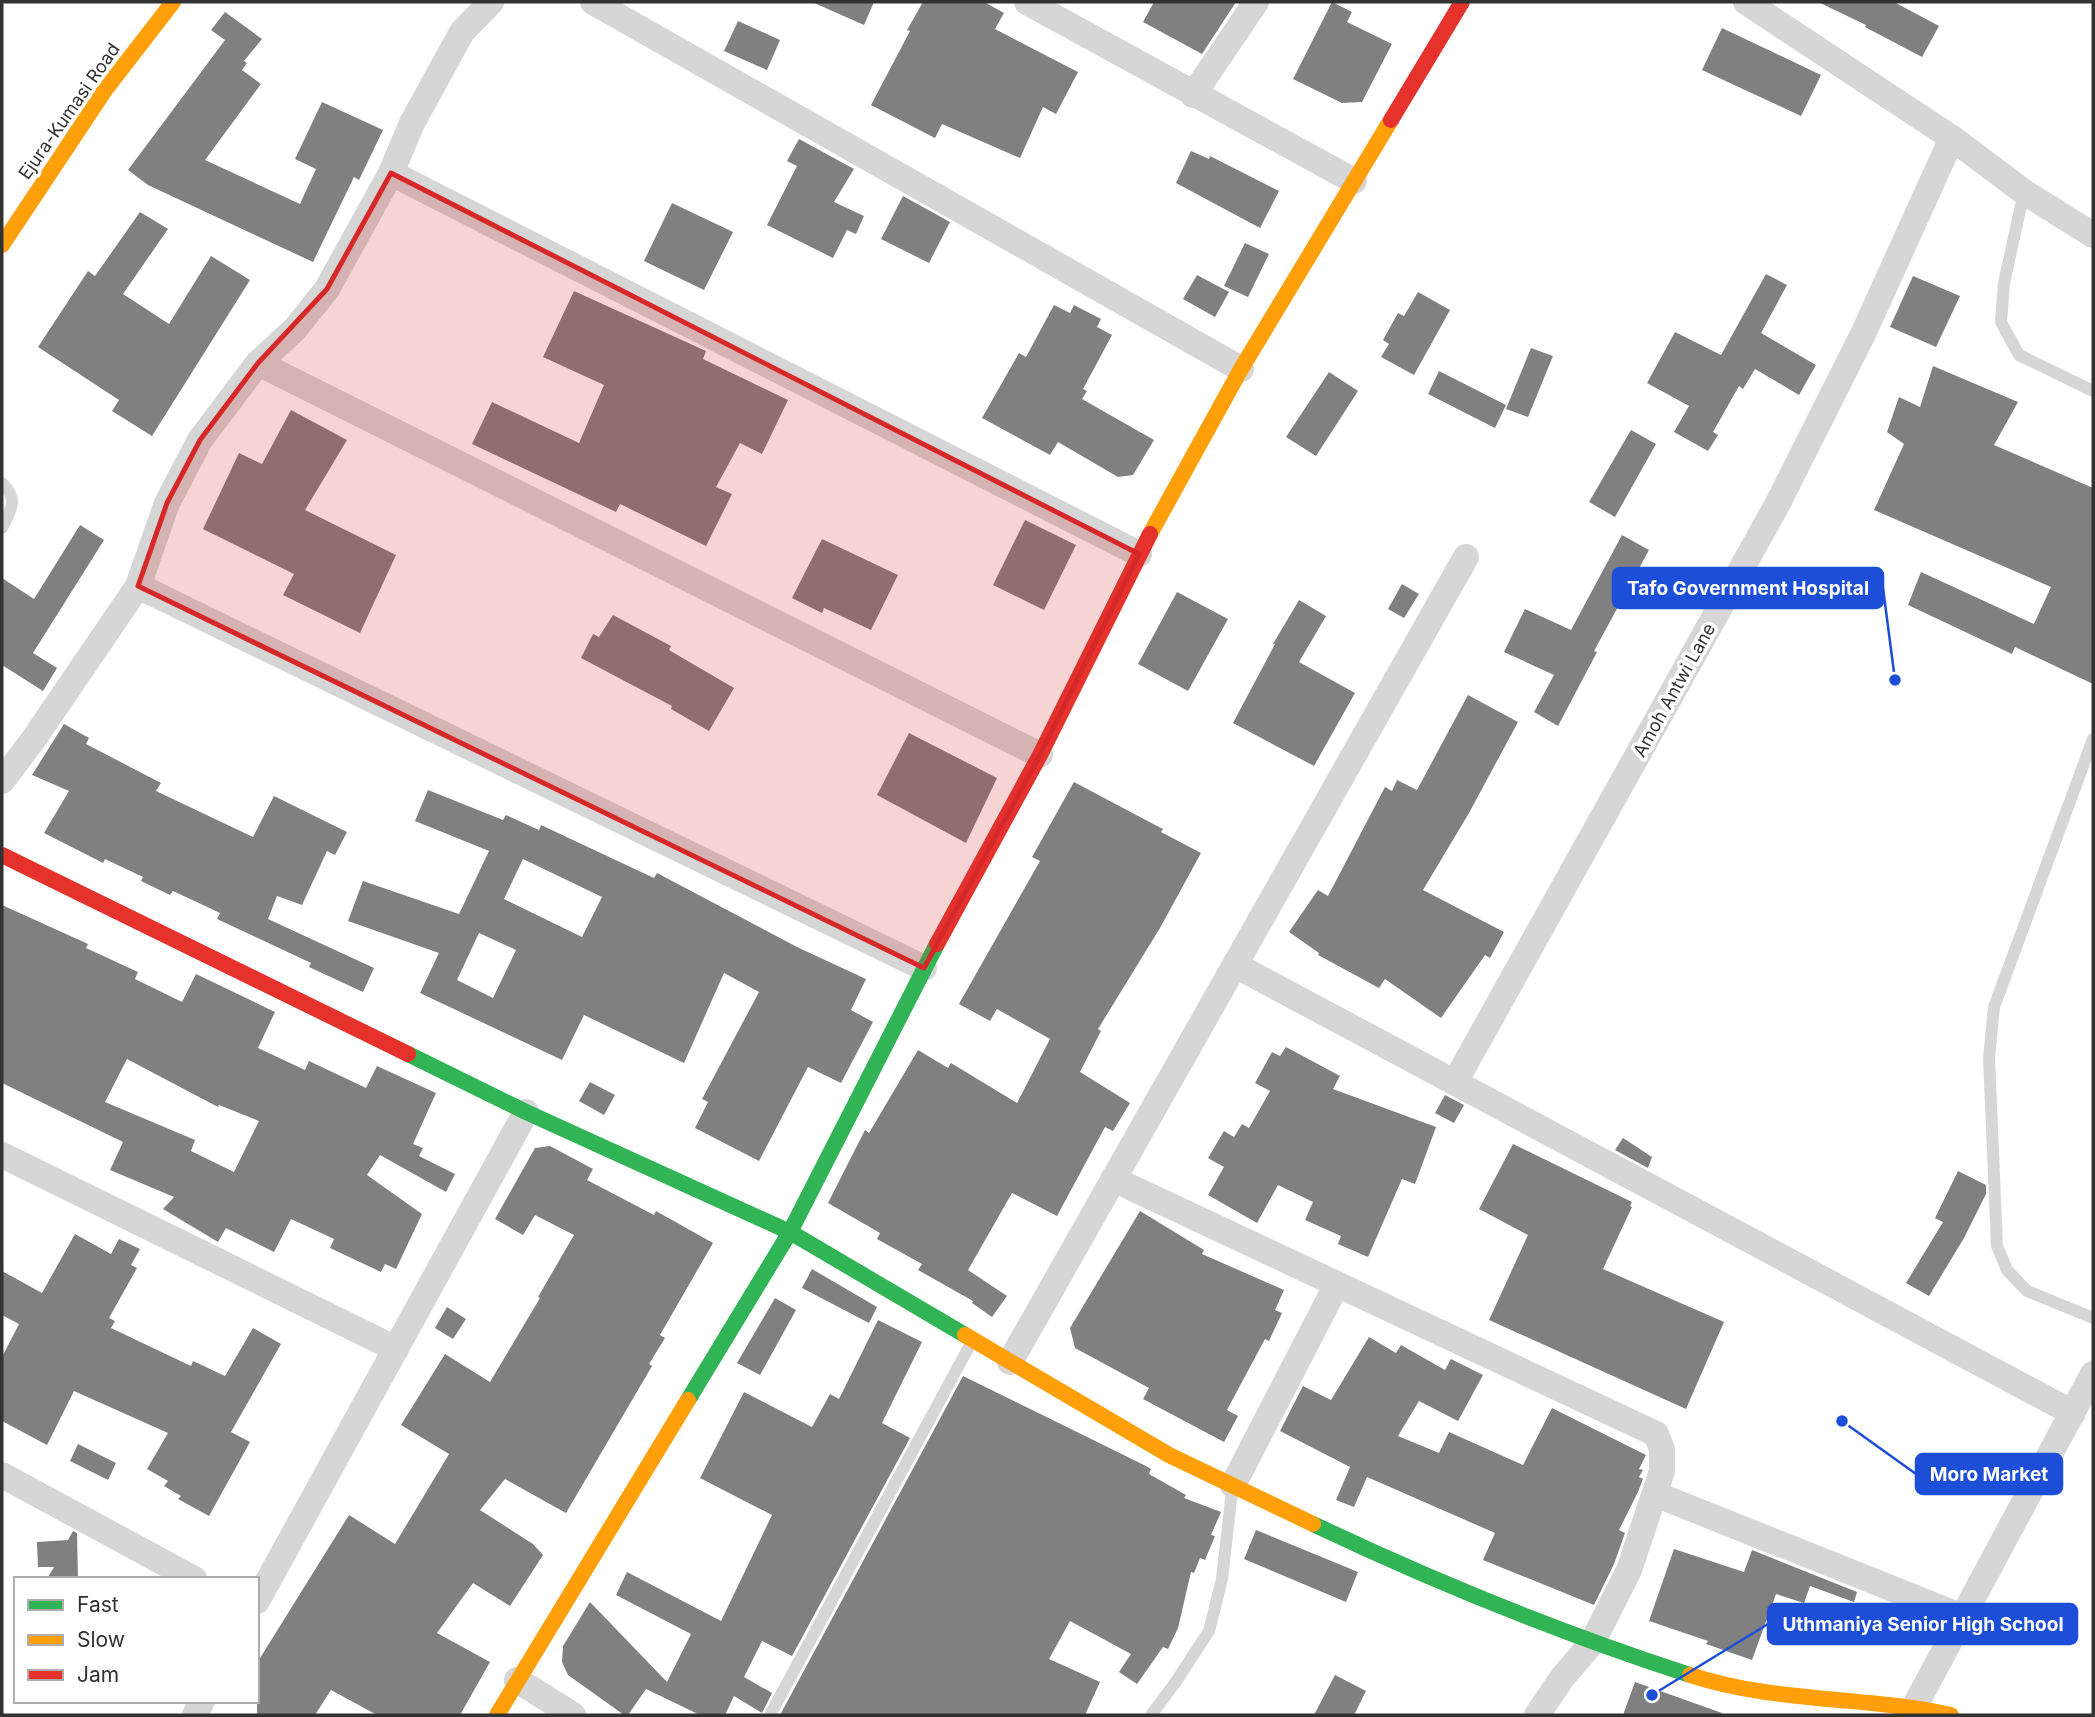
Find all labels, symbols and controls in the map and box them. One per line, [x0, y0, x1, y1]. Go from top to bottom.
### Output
street label: Ejura-Kumasi Road [14, 39, 124, 183]
callout: Tafo Government Hospital [1613, 568, 1883, 608]
text: Tafo Government Hospital [1627, 577, 1869, 600]
street label: Amoh Antwi Lane [1629, 620, 1719, 760]
callout: Moro Market [1916, 1454, 2062, 1494]
text: Moro Market [1930, 1463, 2048, 1486]
legend [14, 1577, 259, 1703]
text: Fast [77, 1592, 119, 1617]
callout: Uthmaniya Senior High School [1768, 1604, 2077, 1644]
text: Uthmaniya Senior High School [1782, 1613, 2064, 1636]
text: Slow [77, 1627, 125, 1652]
text: Jam [77, 1662, 119, 1687]

